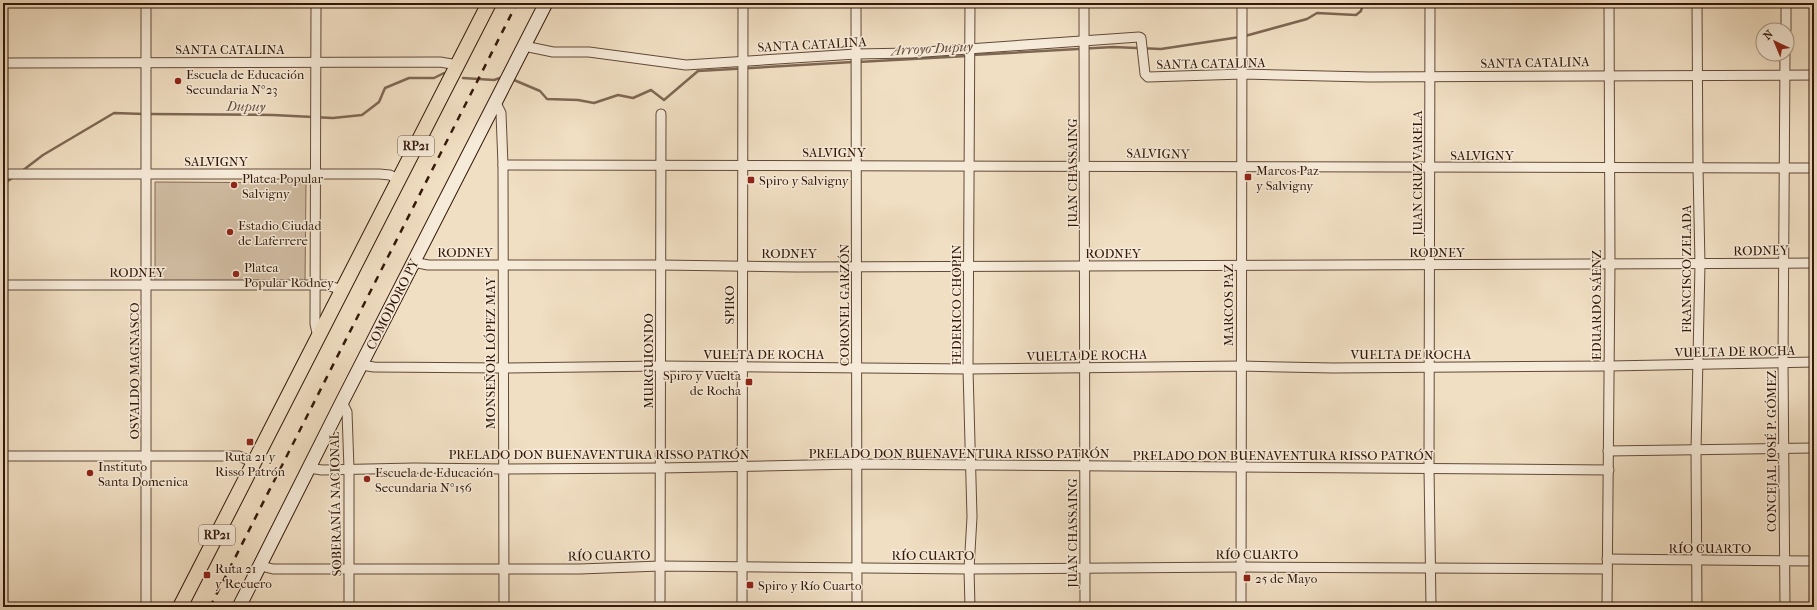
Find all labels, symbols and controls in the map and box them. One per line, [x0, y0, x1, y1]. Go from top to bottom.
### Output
north arrow [1755, 22, 1795, 62]
text: N [1761, 27, 1776, 43]
street label: SANTA CATALINA [757, 34, 868, 55]
water label: Arroyo Dupuy [889, 38, 974, 59]
street label: SANTA CATALINA [175, 42, 285, 57]
street label: SANTA CATALINA [1480, 54, 1590, 71]
street label: SANTA CATALINA [1156, 55, 1266, 72]
place label: Escuela de Educación Secundaria Nº23 [186, 67, 305, 97]
marker: Escuela de Educación Secundaria Nº23 [173, 76, 183, 86]
water label: Dupuy [226, 98, 267, 115]
street label: JUAN CRUZ VARELA [1410, 110, 1425, 237]
street label: JUAN CHASSAING [1065, 118, 1080, 229]
road number: RP21 [398, 136, 434, 156]
street label: SALVIGNY [802, 145, 867, 160]
street label: SALVIGNY [1126, 145, 1191, 162]
street label: SALVIGNY [1450, 148, 1515, 163]
street label: SALVIGNY [184, 154, 249, 169]
place label: Marcos Paz y Salvigny [1256, 163, 1319, 193]
place label: Platea Popular Salvigny [242, 171, 323, 201]
marker: Marcos Paz y Salvigny [1243, 172, 1253, 182]
place label: Spiro y Salvigny [759, 173, 850, 188]
marker: Spiro y Salvigny [746, 175, 756, 185]
marker: Platea Popular Salvigny [229, 180, 239, 190]
street label: FRANCISCO ZELADA [1679, 204, 1694, 333]
place label: Estadio Ciudad de Laferrere [238, 218, 322, 248]
marker: Estadio Ciudad de Laferrere [225, 227, 235, 237]
street label: RODNEY [1733, 242, 1790, 258]
street label: CORONEL GARZÓN [837, 244, 852, 366]
street label: RODNEY [437, 245, 494, 260]
street label: FEDERICO CHOPIN [949, 245, 964, 365]
street label: RODNEY [1409, 245, 1466, 260]
street label: RODNEY [761, 246, 818, 261]
street label: RODNEY [1085, 246, 1142, 261]
street label: EDUARDO SÁENZ [1589, 250, 1604, 360]
street label: COMODORO PY [363, 255, 422, 352]
place label: Platea Popular Rodney [244, 260, 335, 290]
street label: MARCOS PAZ [1221, 264, 1236, 346]
street label: RODNEY [109, 265, 166, 280]
marker: Platea Popular Rodney [231, 269, 241, 279]
street label: MONSEÑOR LÓPEZ MAY [483, 276, 498, 429]
street label: SPIRO [722, 286, 737, 324]
street label: OSVALDO MAGNASCO [127, 302, 142, 440]
street label: MURGUIONDO [641, 313, 656, 409]
street label: VUELTA DE ROCHA [1674, 343, 1796, 360]
street label: VUELTA DE ROCHA [703, 347, 825, 362]
street label: VUELTA DE ROCHA [1026, 347, 1148, 364]
street label: VUELTA DE ROCHA [1350, 347, 1472, 362]
place label: Spiro y Vuelta de Rocha [663, 368, 742, 398]
street label: CONCEJAL JOSÉ P. GÓMEZ [1764, 370, 1779, 532]
marker: Spiro y Vuelta de Rocha [744, 377, 754, 387]
street label: SOBERANÍA NACIONAL [327, 431, 344, 576]
marker: Ruta 21 y Risso Patrón [245, 437, 255, 447]
street label: PRELADO DON BUENAVENTURA RISSO PATRÓN [808, 446, 1110, 461]
street label: PRELADO DON BUENAVENTURA RISSO PATRÓN [448, 447, 750, 462]
street label: PRELADO DON BUENAVENTURA RISSO PATRÓN [1132, 448, 1434, 463]
place label: Ruta 21 y Risso Patrón [215, 449, 286, 479]
place label: Instituto Santa Domenica [98, 459, 189, 489]
place label: Escuela de Educación Secundaria Nº156 [375, 465, 494, 495]
marker: Instituto Santa Domenica [85, 468, 95, 478]
marker: Escuela de Educación Secundaria Nº156 [362, 474, 372, 484]
street label: JUAN CHASSAING [1065, 478, 1080, 589]
road number: RP21 [199, 525, 235, 545]
street label: RÍO CUARTO [1669, 541, 1751, 556]
street label: RÍO CUARTO [567, 547, 651, 564]
street label: RÍO CUARTO [1216, 547, 1298, 562]
street label: RÍO CUARTO [892, 548, 974, 563]
place label: Ruta 21 y Recuero [215, 561, 272, 591]
marker: Ruta 21 y Recuero [202, 570, 212, 580]
place label: 25 de Mayo [1255, 571, 1318, 586]
marker: 25 de Mayo [1242, 573, 1252, 583]
place label: Spiro y Río Cuarto [758, 578, 862, 593]
marker: Spiro y Río Cuarto [745, 580, 755, 590]

